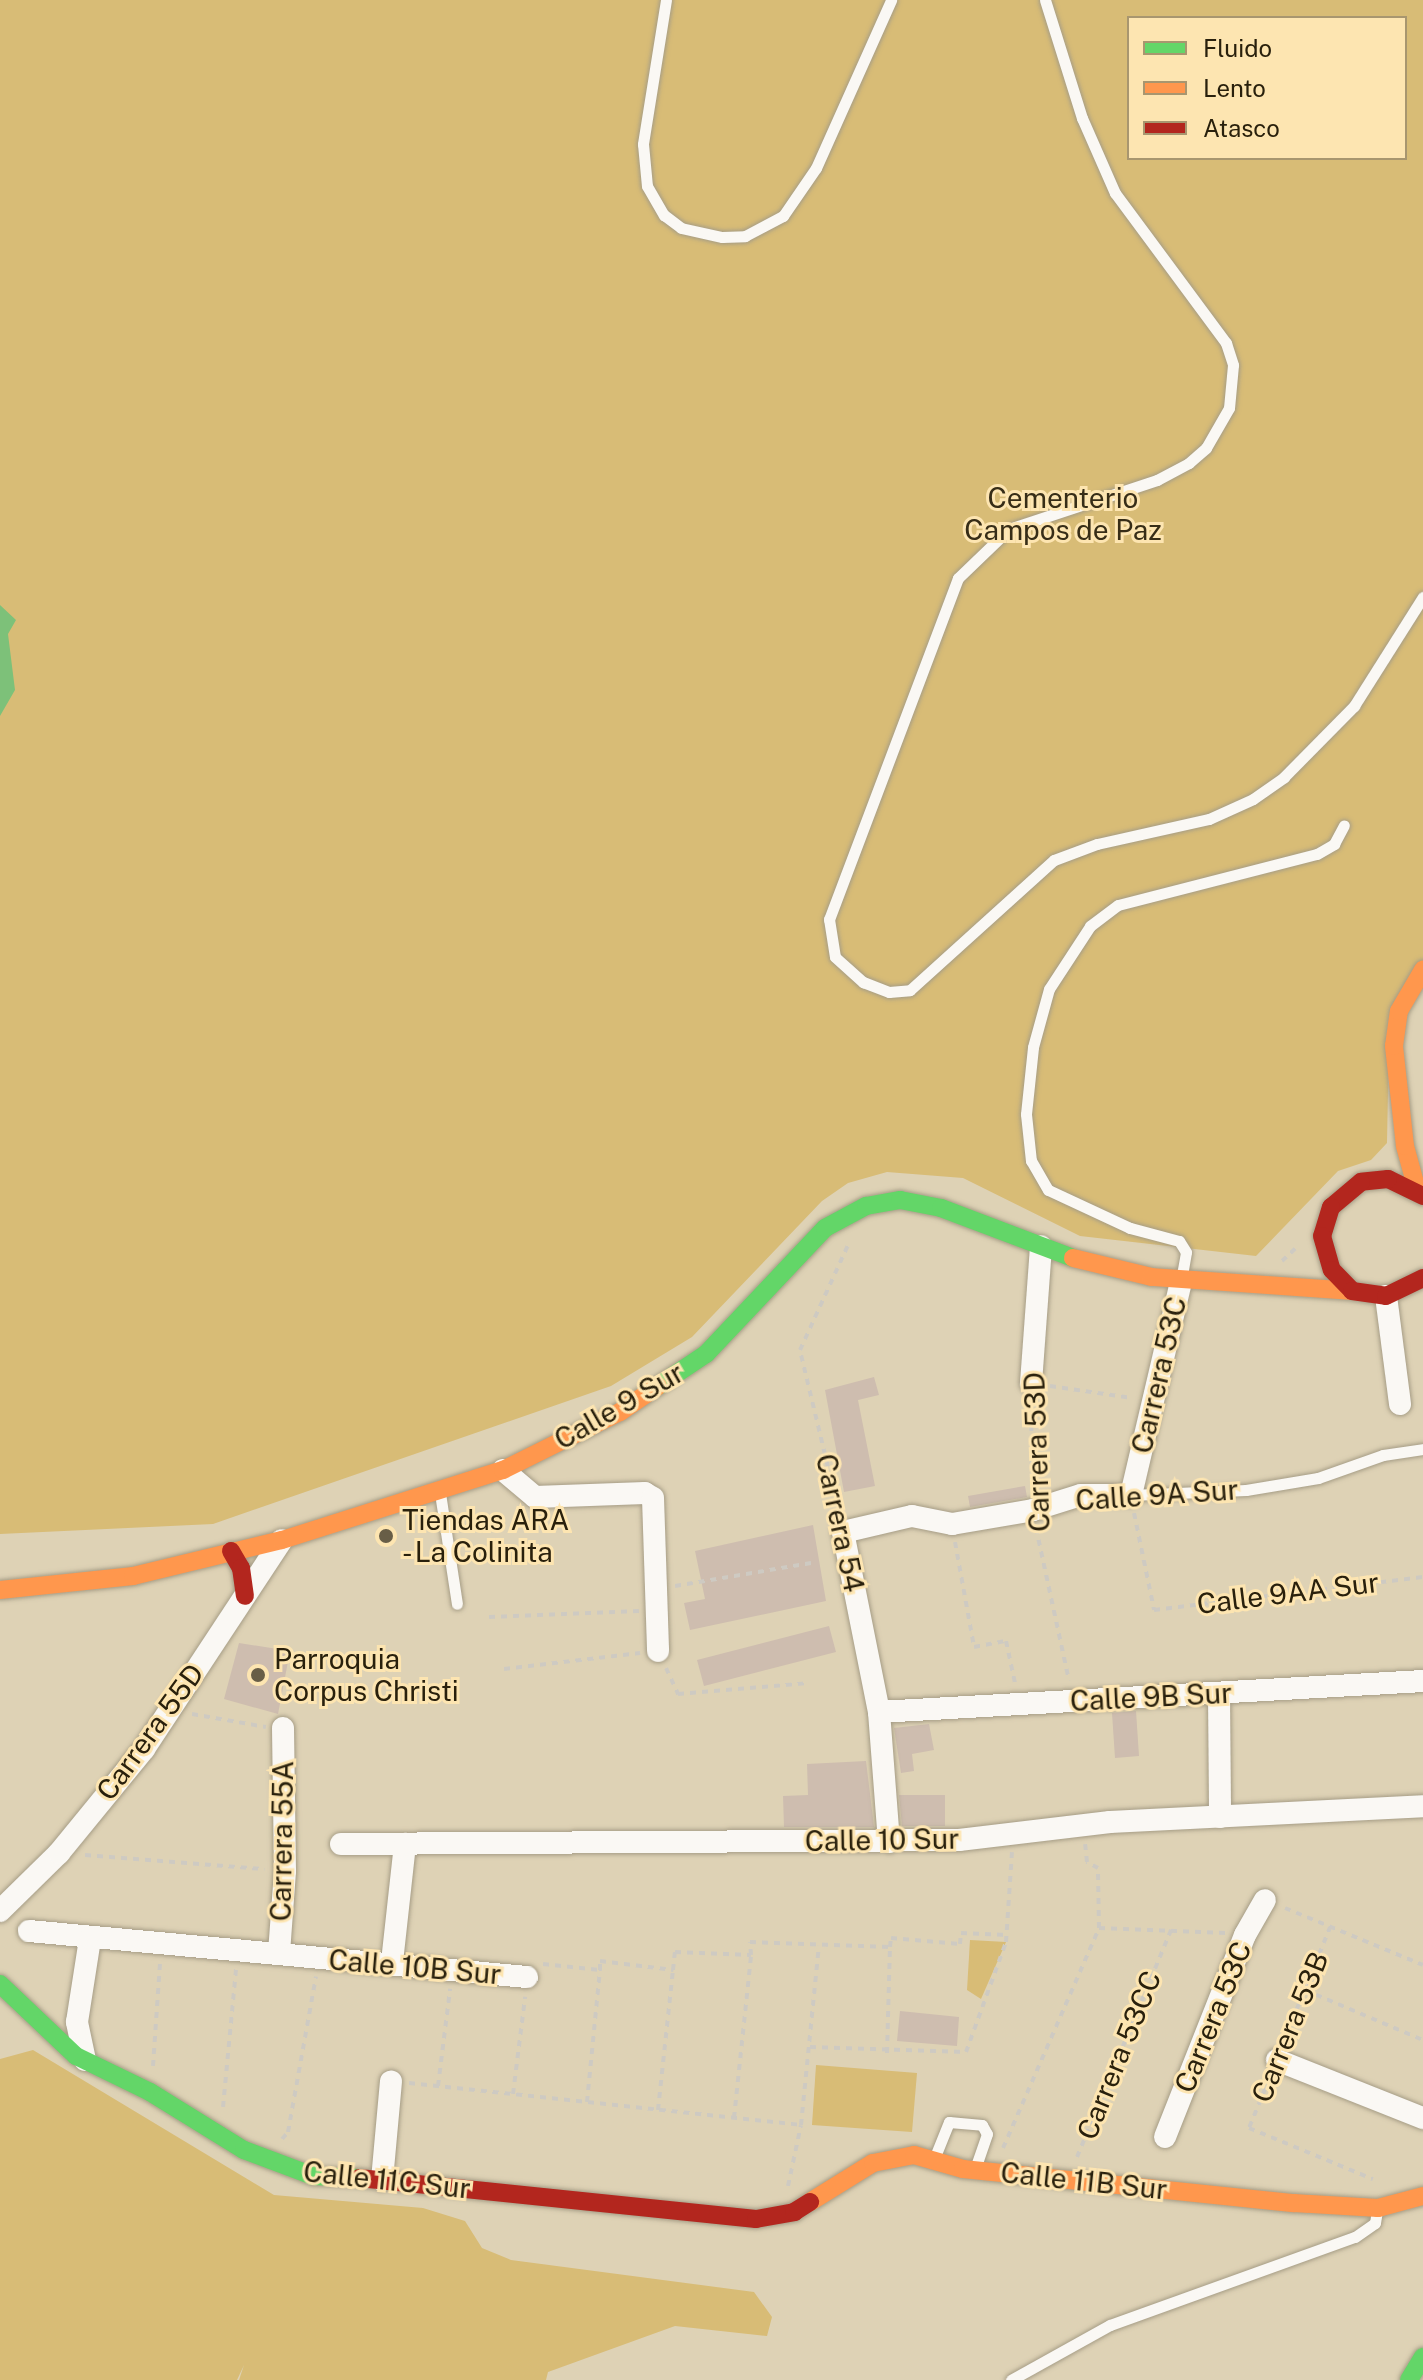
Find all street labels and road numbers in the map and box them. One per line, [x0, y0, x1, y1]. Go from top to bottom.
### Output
street label: Carrera 53C [1125, 1293, 1193, 1457]
street label: Calle 9 Sur [548, 1356, 690, 1456]
street label: Carrera 53D [1017, 1372, 1057, 1532]
street label: Carrera 54 [809, 1451, 871, 1595]
street label: Calle 9A Sur [1074, 1473, 1240, 1517]
street label: Calle 9AA Sur [1195, 1565, 1381, 1621]
street label: Carrera 55D [89, 1657, 211, 1807]
street label: Calle 9B Sur [1069, 1676, 1233, 1718]
street label: Carrera 55A [264, 1760, 300, 1922]
street label: Calle 10 Sur [804, 1822, 960, 1858]
street label: Carrera 53C [1168, 1937, 1258, 2097]
street label: Calle 10B Sur [327, 1943, 503, 1991]
street label: Carrera 53B [1245, 1947, 1335, 2107]
street label: Carrera 53CC [1070, 1966, 1168, 2144]
street label: Calle 11C Sur [302, 2155, 472, 2205]
street label: Calle 11B Sur [999, 2156, 1169, 2206]

